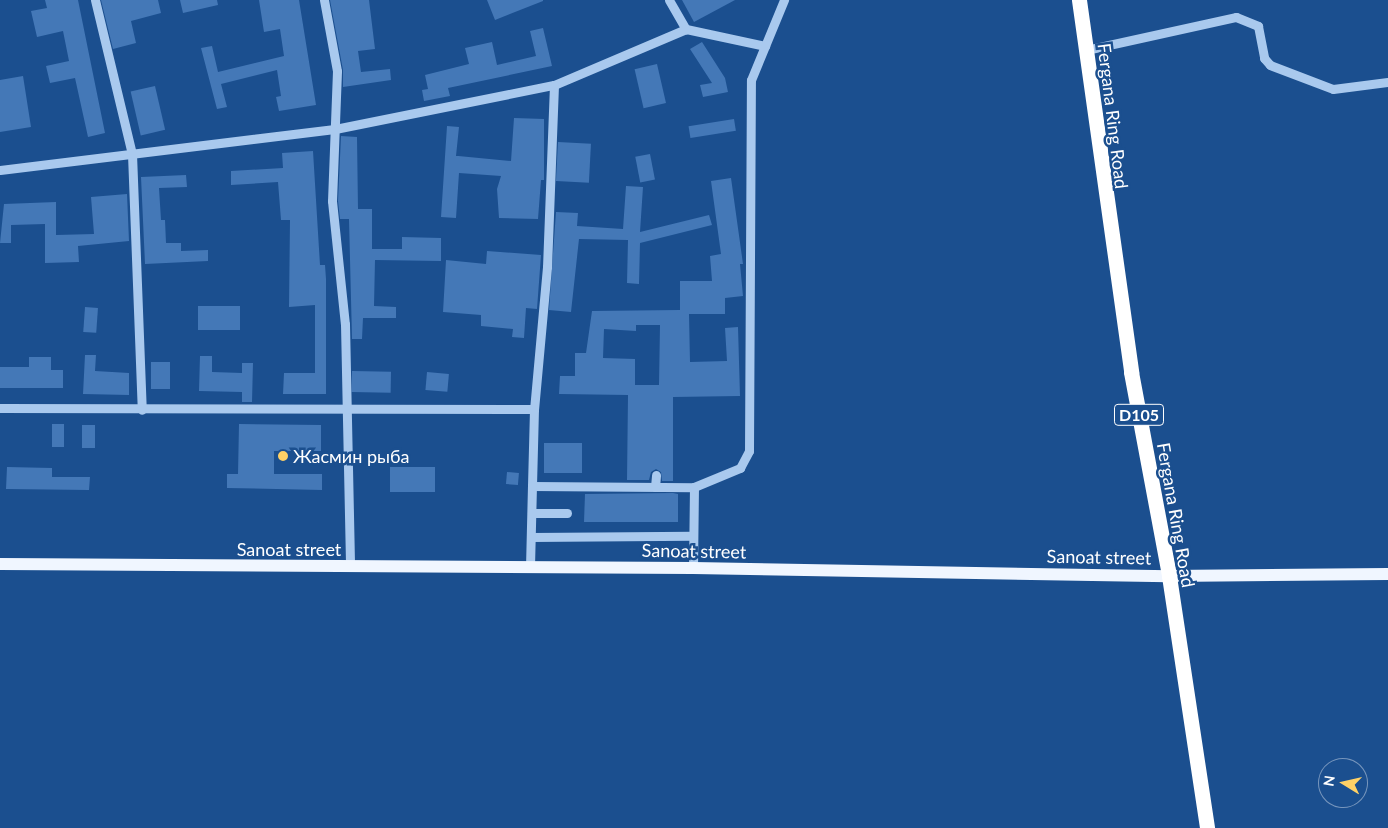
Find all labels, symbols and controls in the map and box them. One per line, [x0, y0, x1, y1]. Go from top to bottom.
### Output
street label: Fergana Ring Road [1093, 42, 1133, 190]
road number: D105 [1113, 402, 1165, 428]
street label: Fergana Ring Road [1153, 441, 1199, 589]
place label: Жасмин рыба [293, 445, 409, 467]
marker: Жасмин рыба [277, 450, 289, 462]
street label: Sanoat street [237, 538, 341, 560]
street label: Sanoat street [642, 539, 746, 563]
street label: Sanoat street [1047, 545, 1151, 569]
north arrow [1318, 758, 1368, 808]
text: N [1319, 774, 1338, 787]

